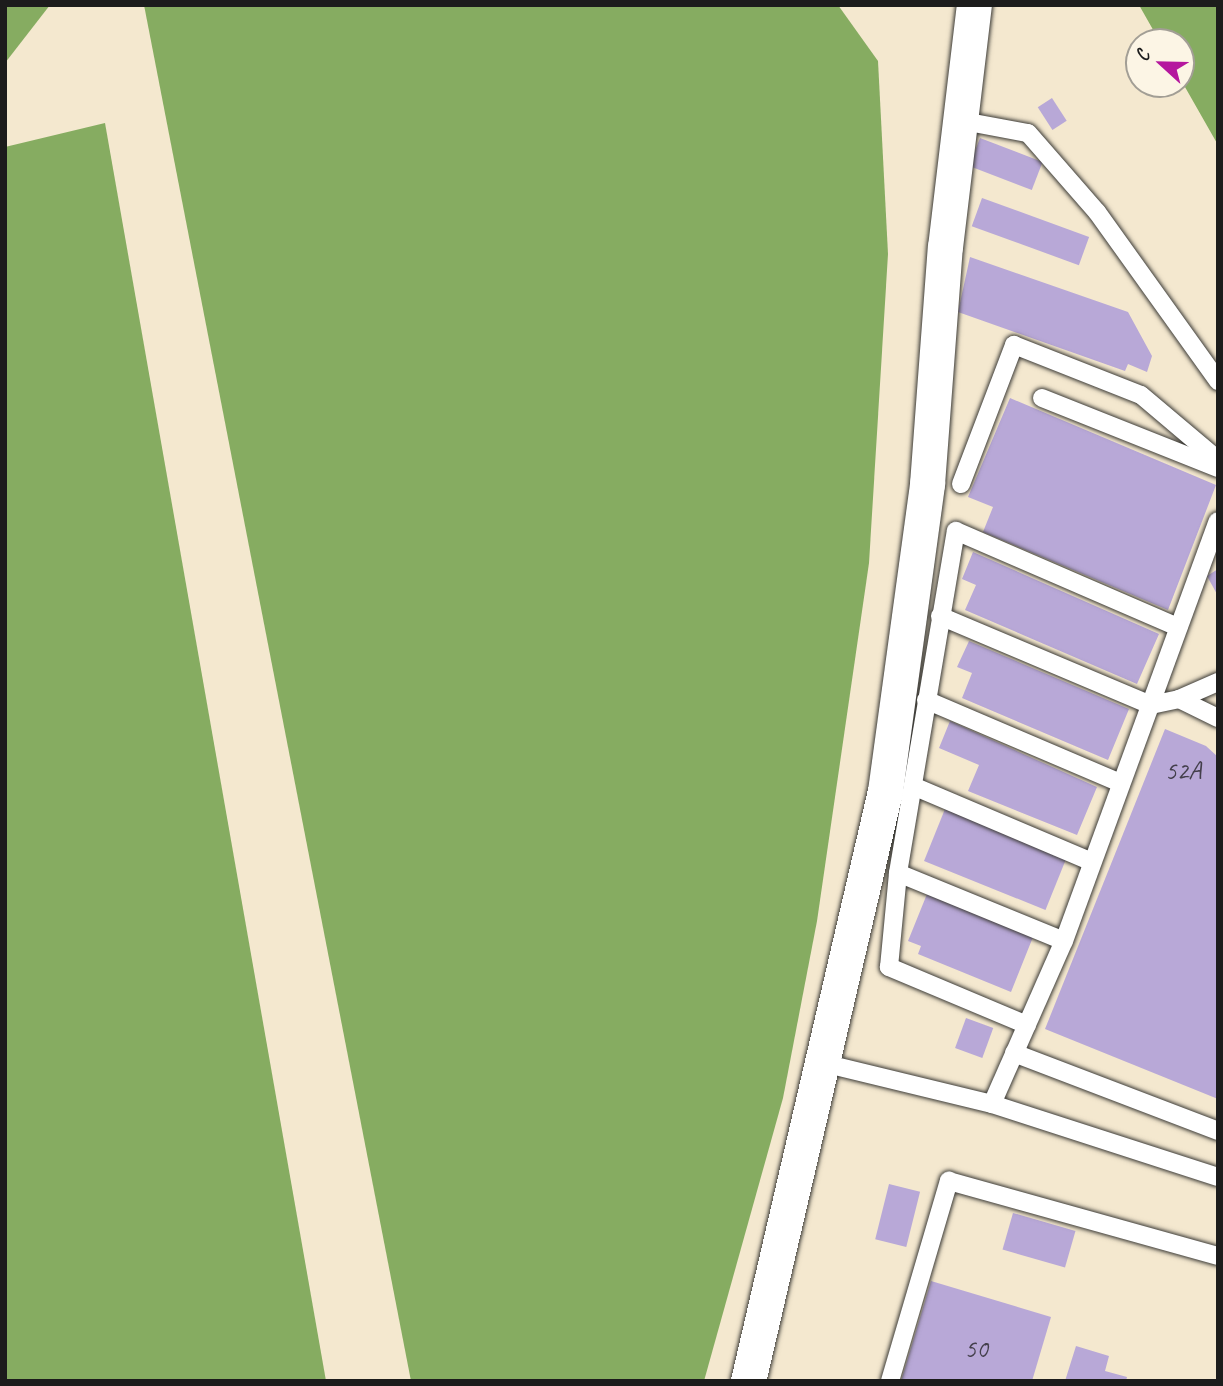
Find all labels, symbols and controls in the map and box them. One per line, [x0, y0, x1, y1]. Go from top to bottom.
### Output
north arrow [1125, 28, 1195, 98]
text: С [1130, 47, 1155, 65]
house number: 52А [1165, 755, 1201, 787]
house number: 50 [964, 1333, 988, 1365]

